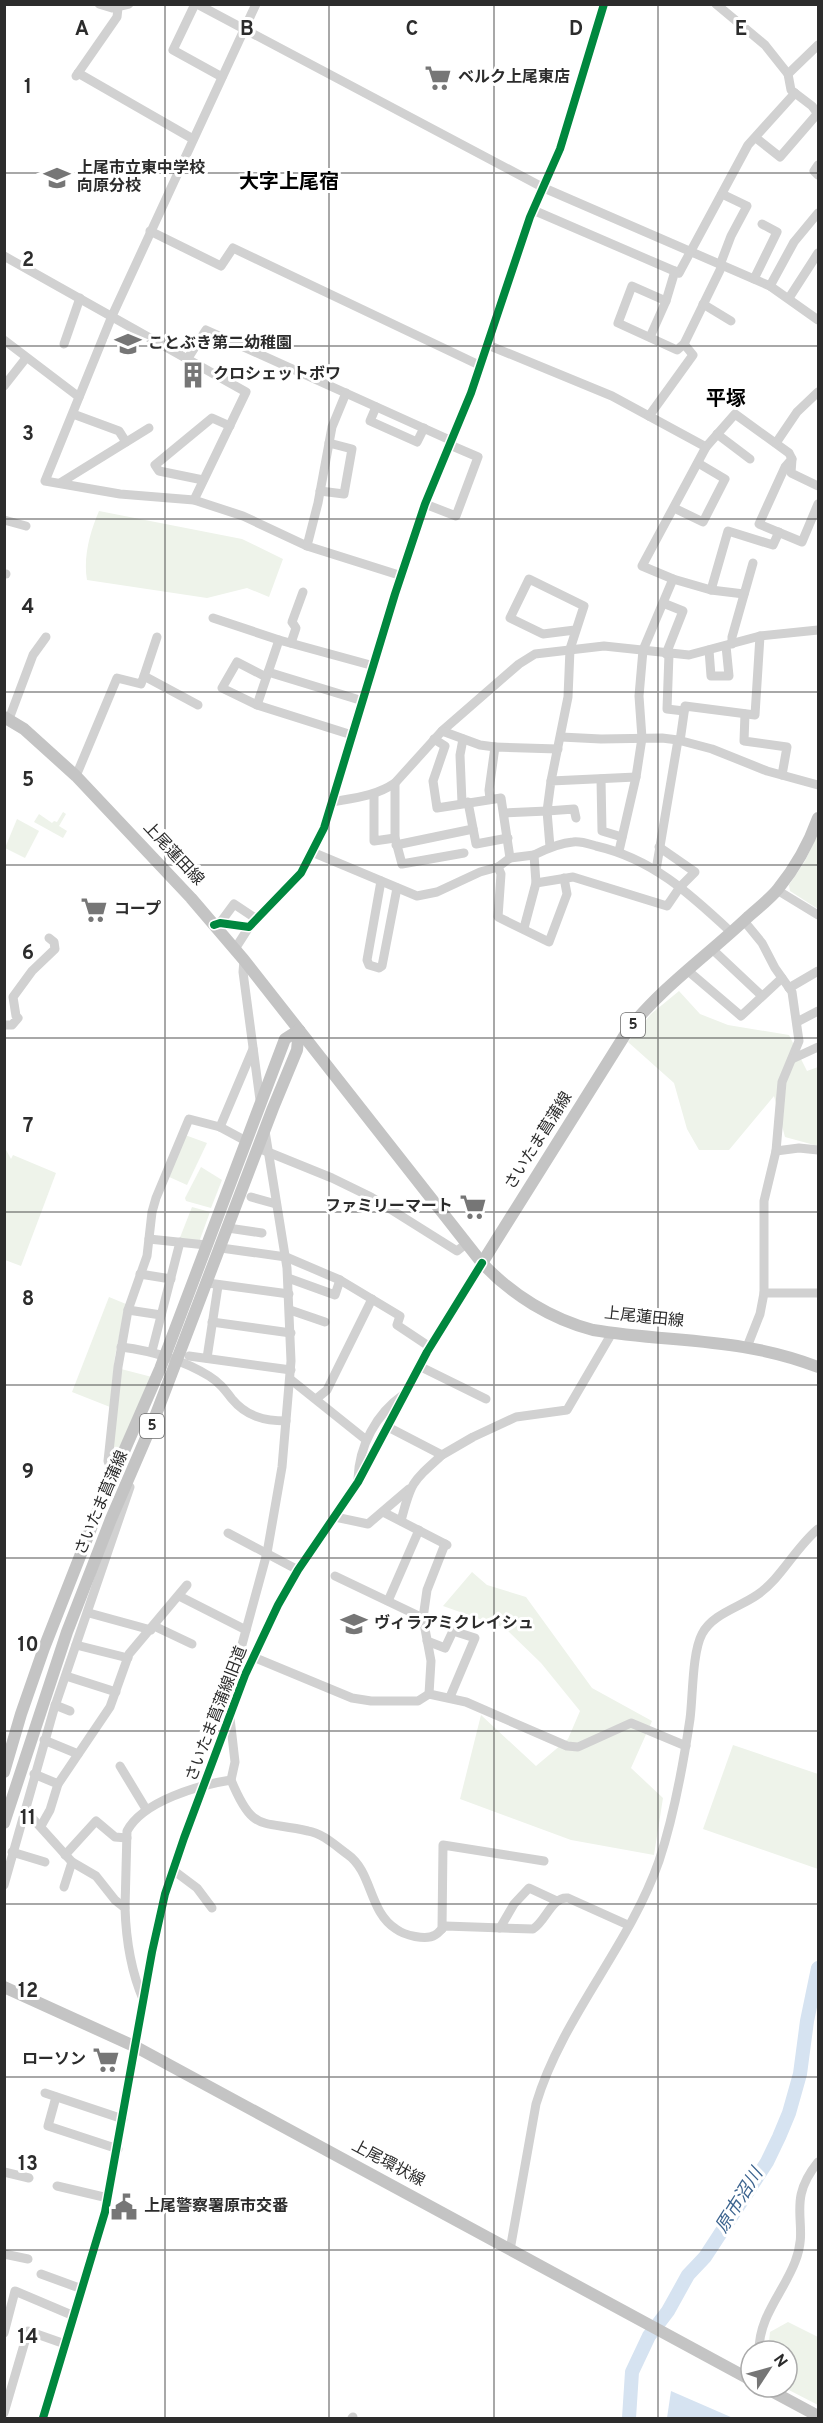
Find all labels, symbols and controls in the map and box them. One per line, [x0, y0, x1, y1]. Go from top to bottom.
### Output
text: A [75, 17, 89, 43]
text: B [240, 17, 254, 43]
text: C [406, 17, 418, 43]
text: D [569, 17, 583, 43]
text: E [735, 17, 747, 43]
supermarket icon: ベルク上尾東店 [423, 63, 453, 93]
place label: ベルク上尾東店 [458, 68, 570, 88]
text: 1 [24, 75, 32, 101]
place label: 上尾市立東中学校 向原分校 [77, 159, 205, 197]
school or university icon: 上尾市立東中学校 向原分校 [42, 163, 72, 193]
district label: 大字上尾宿 [239, 170, 339, 196]
text: 2 [22, 248, 34, 274]
school or university icon: ことぶき第二幼稚園 [113, 329, 143, 359]
place label: ことぶき第二幼稚園 [148, 334, 292, 354]
building icon: クロシェットボワ [178, 360, 208, 390]
place label: クロシェットボワ [213, 365, 341, 385]
district label: 平塚 [706, 387, 746, 413]
text: 3 [22, 422, 34, 448]
text: 4 [22, 595, 34, 621]
text: 5 [22, 768, 34, 794]
street label: 上尾蓮田線 [138, 818, 208, 890]
supermarket icon: コープ [79, 895, 109, 925]
place label: コープ [114, 900, 161, 920]
text: 6 [22, 941, 34, 967]
road number: 5 [621, 1013, 645, 1037]
street label: さいたま菖蒲線 [501, 1088, 577, 1194]
text: 7 [23, 1114, 33, 1140]
supermarket icon: ファミリーマート [458, 1192, 488, 1222]
place label: ファミリーマート [325, 1197, 453, 1217]
text: 8 [22, 1287, 34, 1313]
street label: 上尾蓮田線 [603, 1304, 685, 1332]
road number: 5 [140, 1414, 164, 1438]
street label: さいたま菖蒲線 [71, 1448, 133, 1558]
text: 9 [22, 1460, 34, 1486]
school or university icon: ヴィラアミクレイシュ [339, 1609, 369, 1639]
place label: ヴィラアミクレイシュ [374, 1614, 534, 1634]
text: 10 [17, 1633, 39, 1659]
street label: さいたま菖蒲線旧道 [182, 1643, 252, 1785]
text: 11 [20, 1806, 36, 1832]
text: 12 [18, 1979, 38, 2005]
supermarket icon: ローソン [91, 2045, 121, 2075]
place label: ローソン [22, 2050, 86, 2070]
street label: 上尾環状線 [348, 2136, 428, 2192]
text: 13 [18, 2152, 38, 2178]
water label: 原市沼川 [711, 2163, 770, 2238]
public building icon: 上尾警察署原市交番 [109, 2192, 139, 2222]
place label: 上尾警察署原市交番 [144, 2197, 288, 2217]
text: 14 [18, 2325, 38, 2351]
north arrow [739, 2339, 799, 2399]
text: N [768, 2351, 791, 2372]

